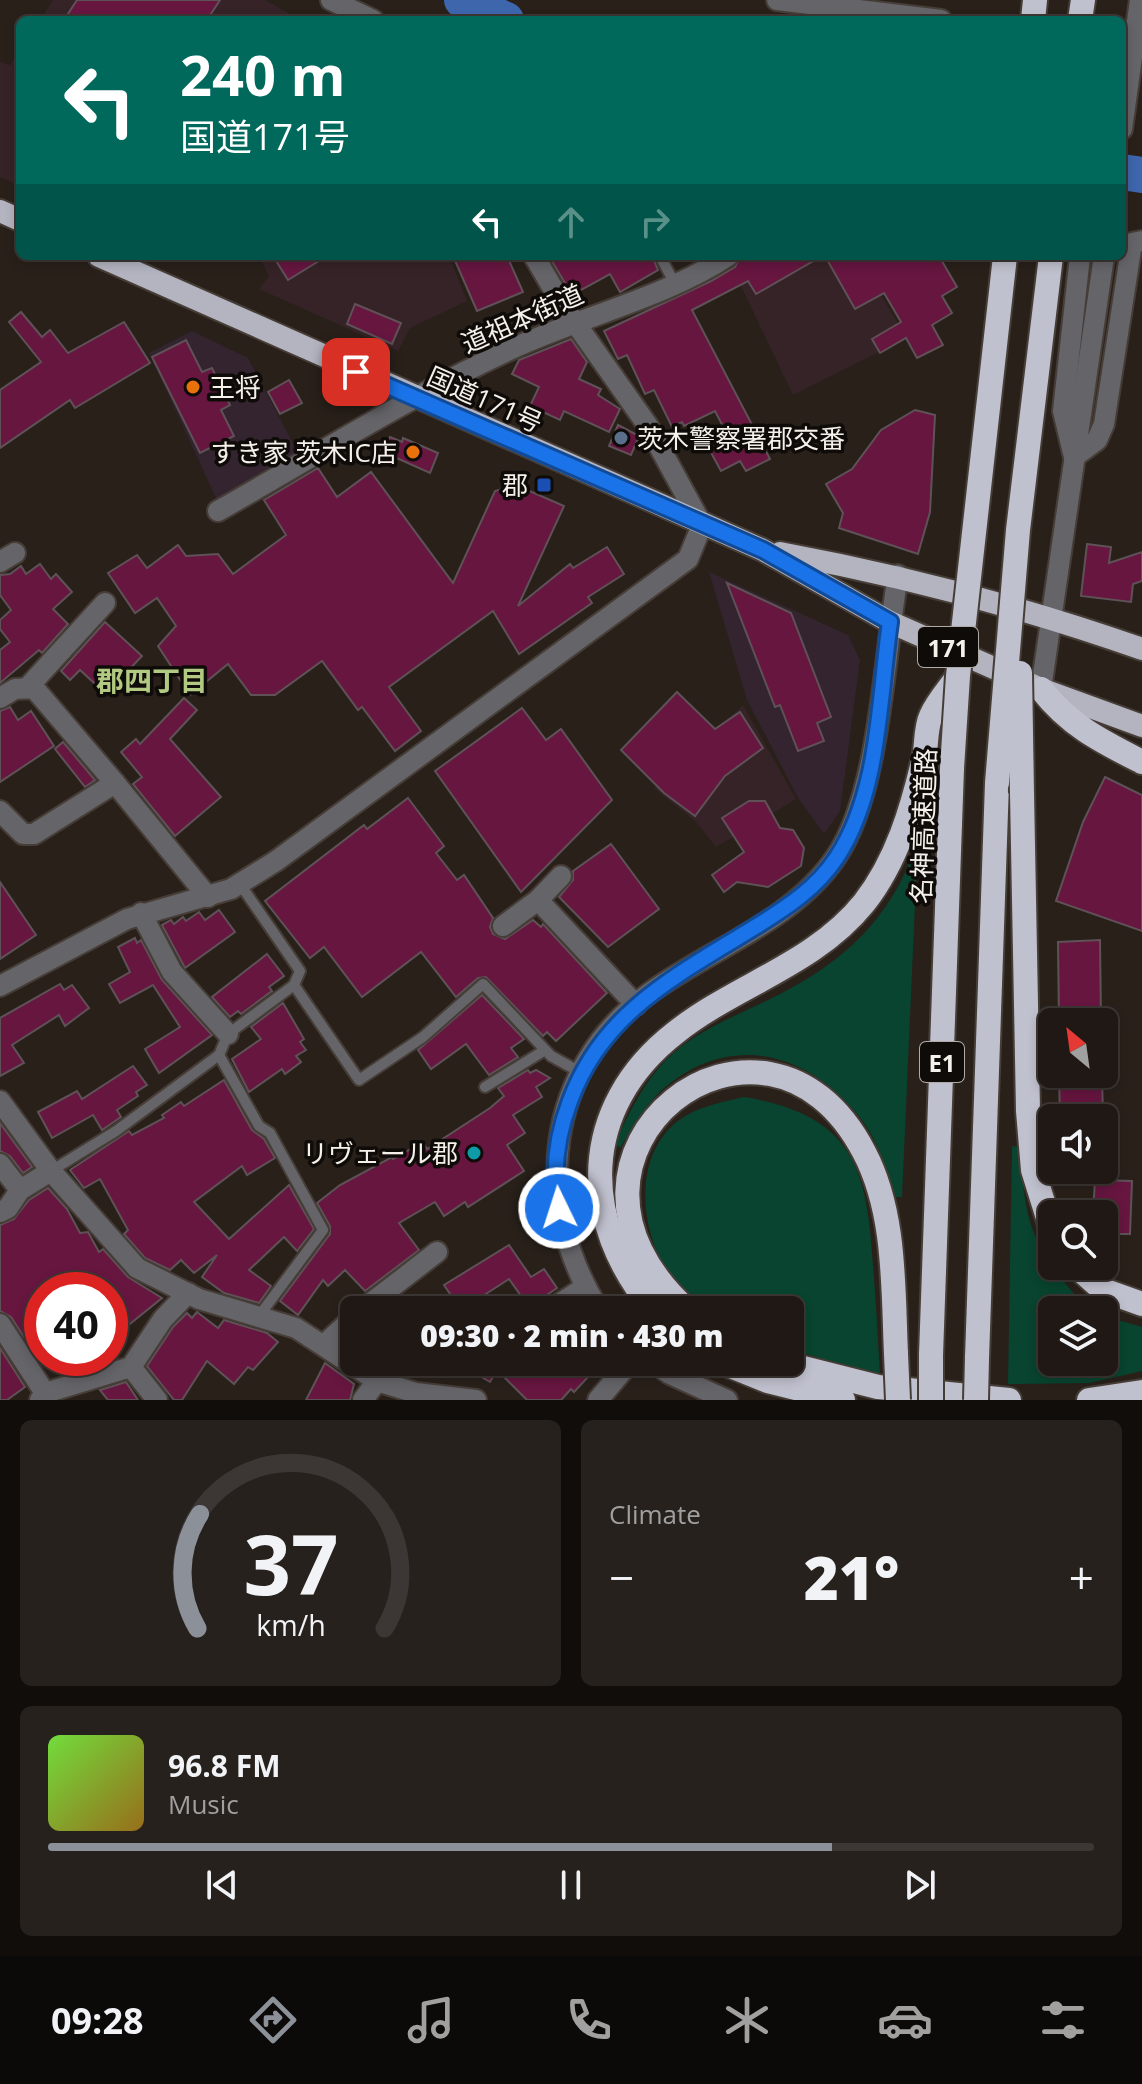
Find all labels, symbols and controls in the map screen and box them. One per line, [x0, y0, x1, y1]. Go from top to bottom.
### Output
text: 240 m [180, 36, 346, 112]
icon: left [48, 48, 152, 152]
text: 国道171号 [180, 112, 350, 161]
icon: left [465, 200, 509, 244]
icon: ahead [549, 200, 593, 244]
icon: right [633, 200, 677, 244]
street label: 道祖本街道 [455, 275, 589, 361]
pin [322, 338, 390, 406]
icon: arrive [334, 350, 378, 394]
street label: 国道171号 [422, 358, 548, 440]
place label: 王将 [209, 369, 261, 405]
marker: 王将 [184, 378, 202, 396]
place label: 茨木警察署郡交番 [637, 420, 845, 456]
marker: 茨木警察署郡交番 [612, 429, 630, 447]
place label: すき家 茨木IC店 [211, 434, 397, 470]
marker: すき家 茨木IC店 [404, 443, 422, 461]
place label: 郡 [502, 467, 528, 503]
marker: 郡 [535, 476, 553, 494]
road number: 171 [918, 627, 978, 667]
district label: 郡四丁目 [96, 661, 208, 699]
street label: 名神高速道路 [902, 747, 944, 905]
north arrow [1038, 1008, 1118, 1088]
map controls [1038, 1008, 1118, 1376]
road number: E1 [920, 1042, 964, 1082]
button: sound [1038, 1104, 1118, 1184]
place label: リヴェール郡 [302, 1135, 458, 1171]
marker: リヴェール郡 [465, 1144, 483, 1162]
position arrow [517, 1166, 601, 1250]
button: search [1038, 1200, 1118, 1280]
speed limit sign: 40 [24, 1272, 128, 1376]
button: layers [1038, 1296, 1118, 1376]
text: 09:30 · 2 min · 430 m [420, 1315, 724, 1356]
text: Climate [609, 1496, 701, 1532]
text: 37 [243, 1506, 338, 1619]
text: 21° [804, 1536, 899, 1618]
text: − [609, 1547, 634, 1607]
text: + [1069, 1547, 1094, 1607]
text: km/h [256, 1605, 325, 1644]
text: 96.8 FM [168, 1745, 281, 1786]
text: Music [168, 1786, 239, 1822]
icon: previous [200, 1863, 244, 1907]
icon: pause [549, 1863, 593, 1907]
icon: next [898, 1863, 942, 1907]
icon: directions [245, 1992, 301, 2048]
icon: music [403, 1992, 459, 2048]
icon: phone [561, 1992, 617, 2048]
icon: climate [719, 1992, 775, 2048]
icon: car [877, 1992, 933, 2048]
icon: filters [1035, 1992, 1091, 2048]
text: 09:28 [51, 1996, 144, 2045]

